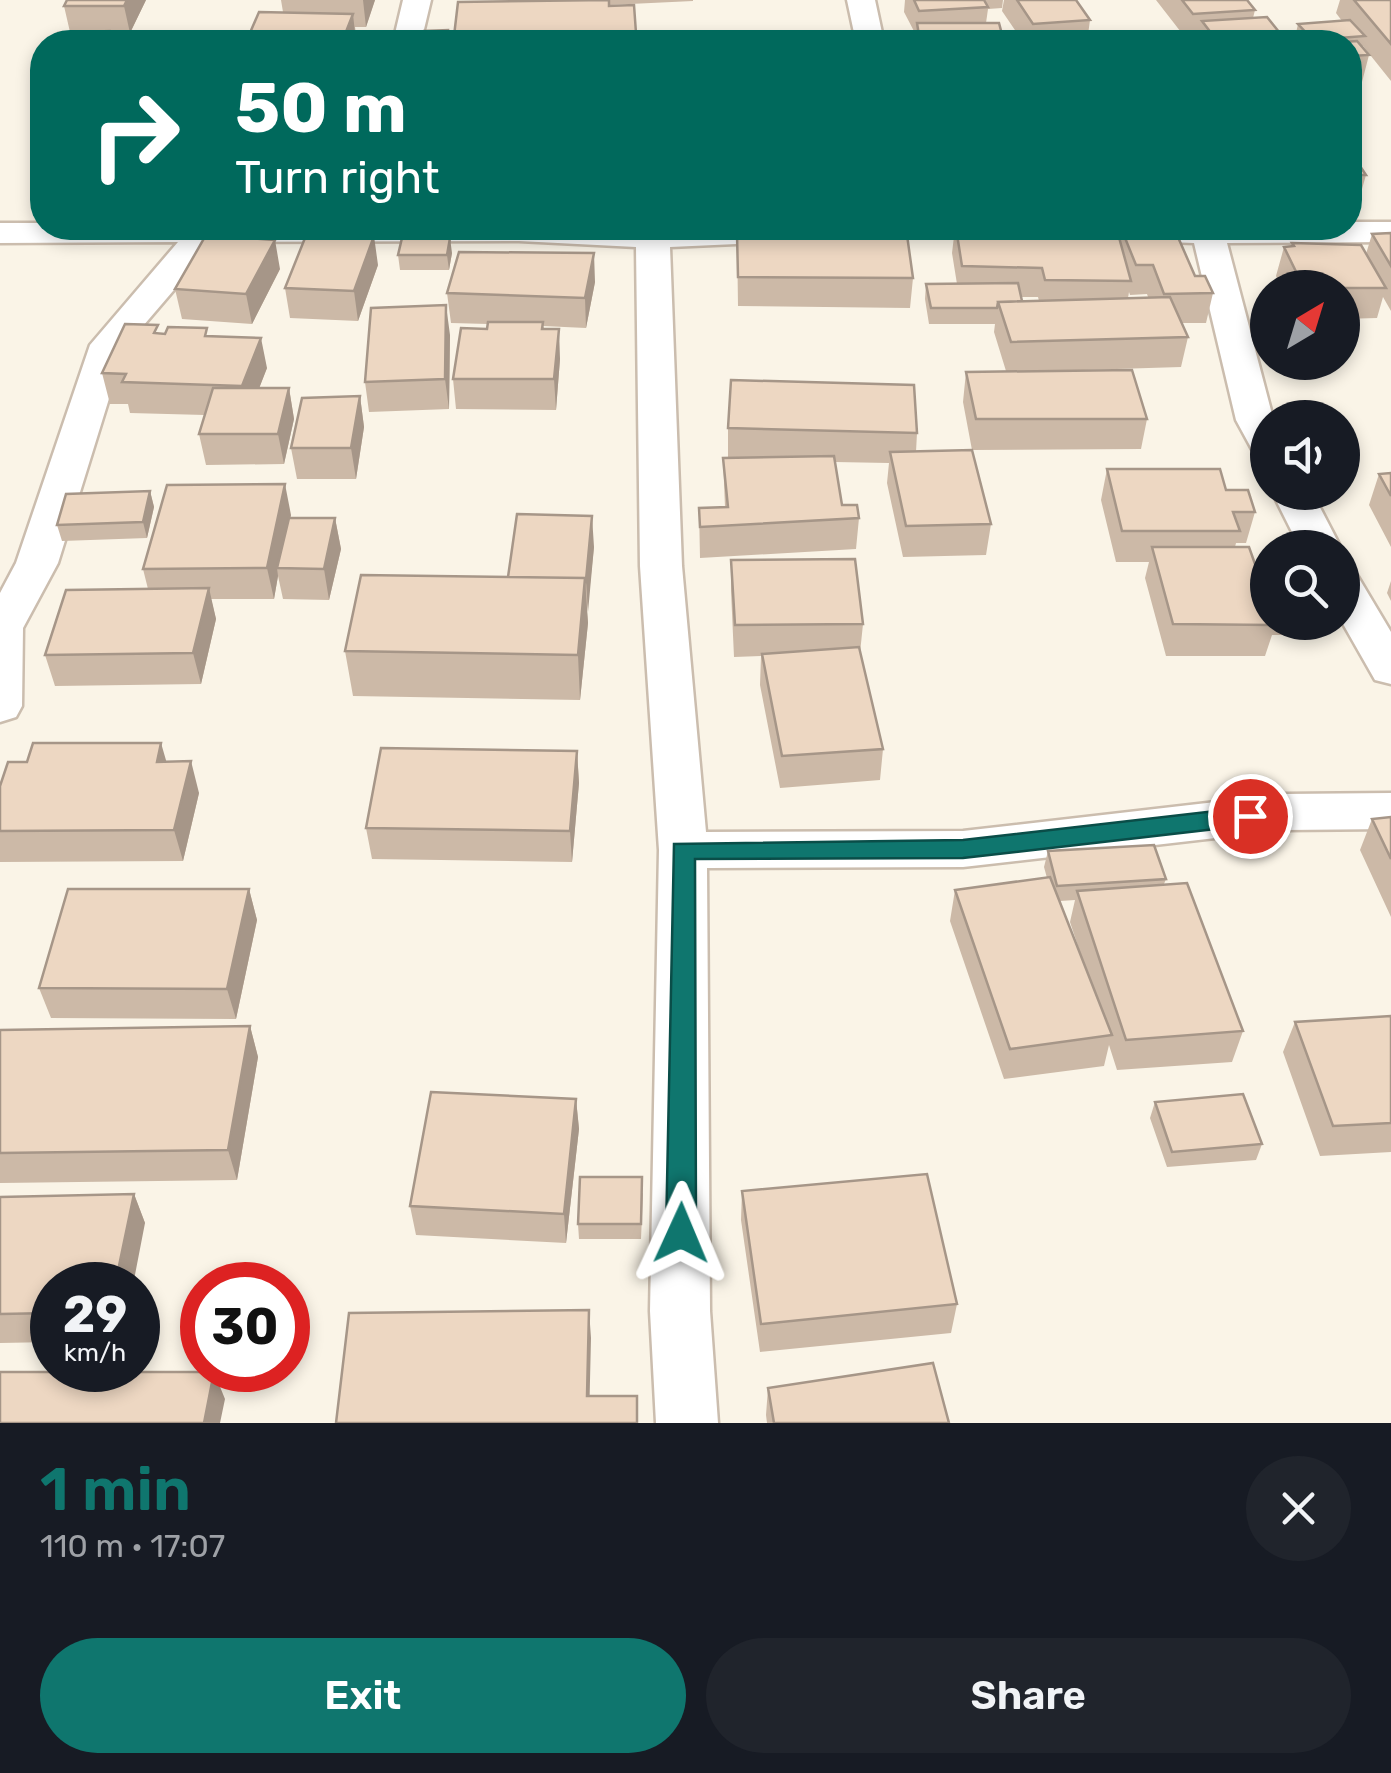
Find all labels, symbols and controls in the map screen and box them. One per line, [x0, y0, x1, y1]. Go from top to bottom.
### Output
text: 50 m [235, 67, 407, 150]
icon: right [70, 70, 200, 200]
text: Turn right [235, 151, 439, 204]
north arrow [1250, 270, 1360, 380]
map controls [1250, 270, 1360, 640]
button: sound [1250, 400, 1360, 510]
button: search [1250, 530, 1360, 640]
pin [1208, 774, 1293, 859]
icon: arrive [1223, 789, 1278, 844]
position arrow [629, 1181, 733, 1285]
speed limit sign: 30 [180, 1262, 310, 1392]
text: 29 [63, 1285, 127, 1345]
text: km/h [64, 1338, 126, 1367]
text: 1 min [40, 1454, 191, 1525]
button: close [1246, 1456, 1351, 1561]
text: 110 m · 17:07 [40, 1527, 225, 1565]
button: Exit [40, 1638, 686, 1753]
button: Share [706, 1638, 1351, 1753]

